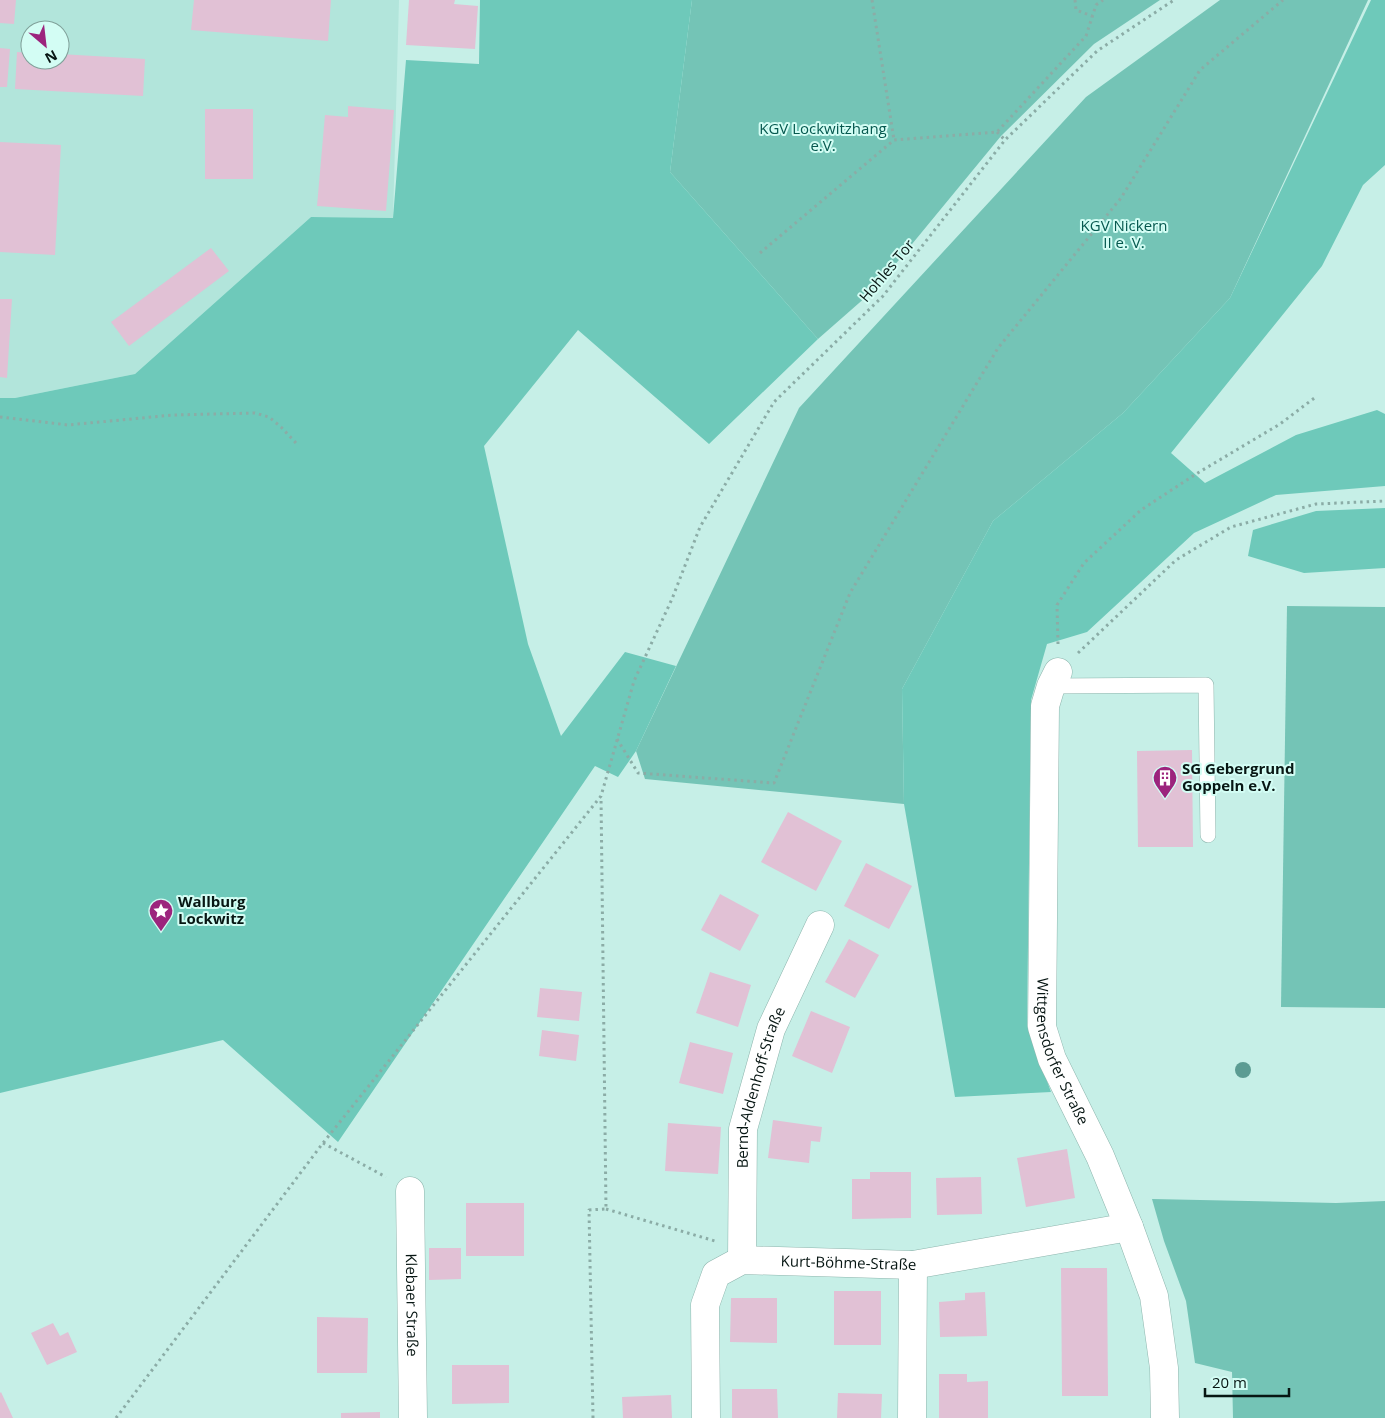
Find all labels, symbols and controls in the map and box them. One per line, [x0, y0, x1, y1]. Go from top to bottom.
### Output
north arrow [20, 20, 70, 70]
text: N [42, 46, 61, 68]
park label: KGV Lockwitzhang e.V. [759, 118, 887, 155]
park label: KGV Nickern II e. V. [1081, 215, 1167, 252]
street label: Hohles Tor [854, 235, 918, 306]
place label: SG Gebergrund Goppeln e.V. [1182, 758, 1294, 795]
building icon: SG Gebergrund Goppeln e.V. [1152, 765, 1178, 799]
place label: Wallburg Lockwitz [178, 891, 246, 928]
place icon: Wallburg Lockwitz [148, 898, 174, 932]
street label: Wittgensdorfer Straße [1032, 978, 1094, 1128]
street label: Bernd-Aldenhoff-Straße [732, 1003, 789, 1168]
street label: Kurt-Böhme-Straße [780, 1250, 917, 1274]
street label: Klebaer Straße [402, 1253, 423, 1357]
scale bar [1205, 1366, 1289, 1398]
text: 20 m [1212, 1372, 1247, 1392]

